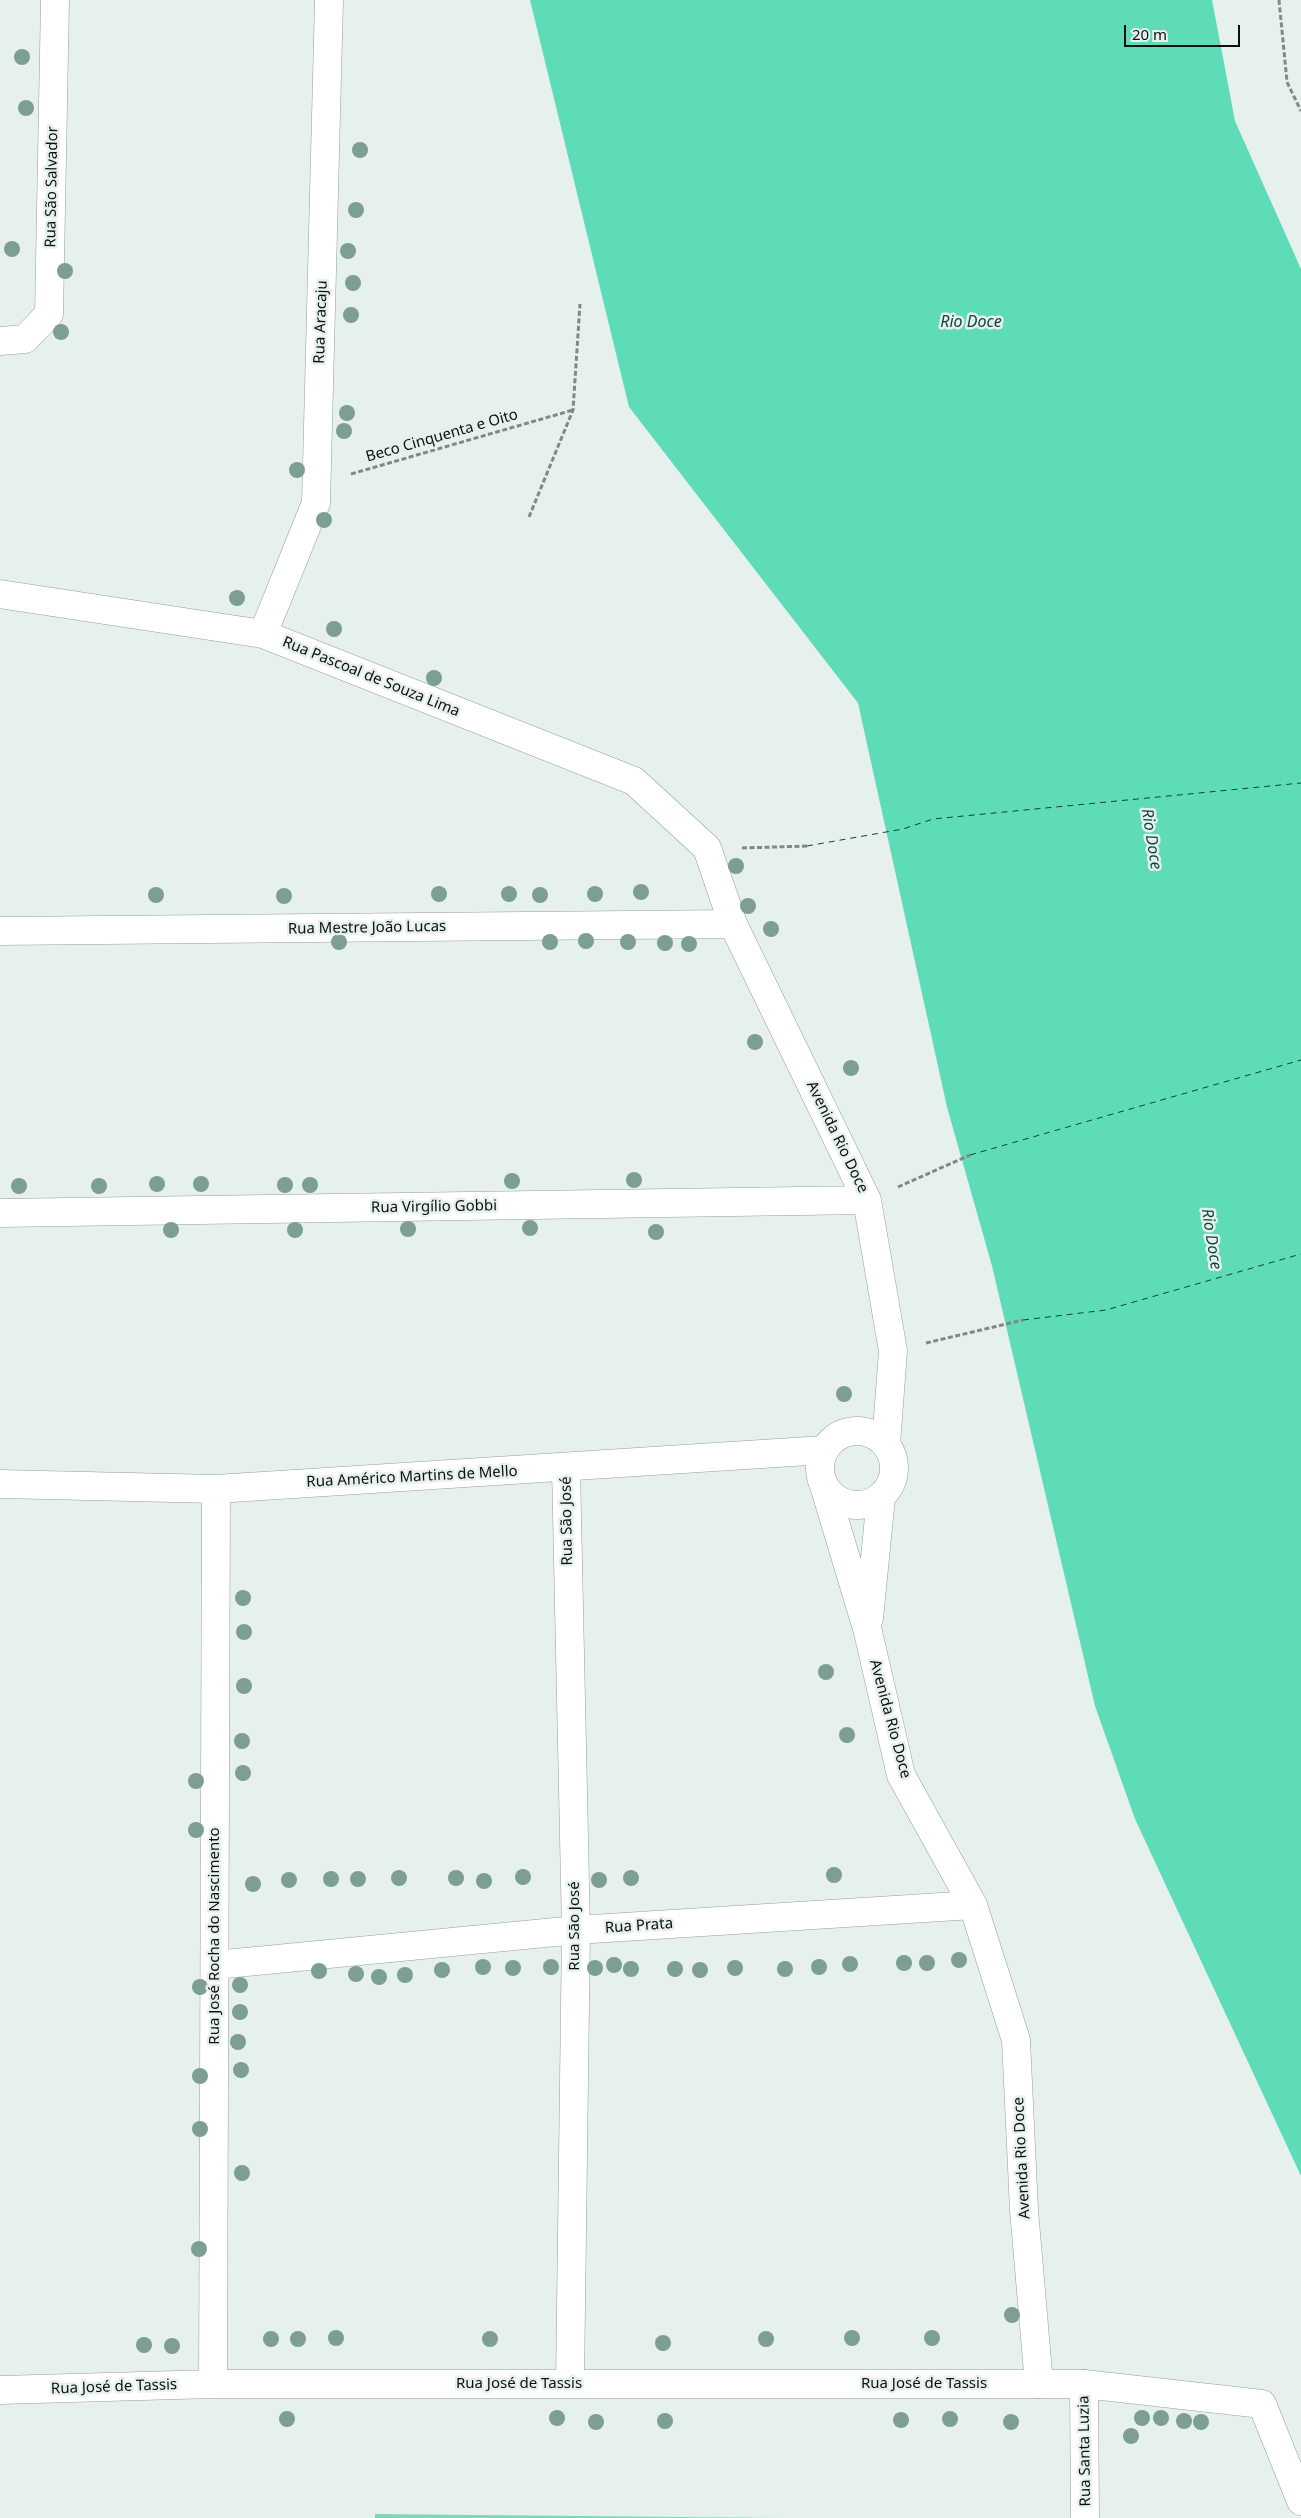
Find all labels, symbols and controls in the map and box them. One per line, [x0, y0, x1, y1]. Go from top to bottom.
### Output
scale bar [1126, 15, 1242, 47]
text: 20 m [1132, 24, 1167, 44]
street label: Rua São Salvador [42, 126, 62, 248]
street label: Rua Aracaju [311, 280, 331, 364]
water label: Rio Doce [940, 312, 1002, 332]
street label: Beco Cinquenta e Oito [364, 406, 520, 466]
street label: Rua Pascoal de Souza Lima [280, 633, 462, 721]
water label: Rio Doce [1137, 807, 1165, 871]
street label: Rua Mestre João Lucas [288, 918, 446, 938]
street label: Avenida Rio Doce [802, 1078, 872, 1196]
street label: Rua Virgílio Gobbi [371, 1197, 497, 1217]
water label: Rio Doce [1197, 1207, 1225, 1271]
street label: Rua Américo Martins de Mello [306, 1462, 518, 1492]
street label: Rua São José [557, 1476, 577, 1566]
street label: Avenida Rio Doce [865, 1658, 915, 1780]
street label: Rua José Rocha do Nascimento [206, 1827, 224, 2045]
street label: Rua São José [566, 1881, 584, 1971]
street label: Rua Prata [604, 1915, 674, 1937]
street label: Avenida Rio Doce [1010, 2097, 1034, 2219]
street label: Rua José de Tassis [456, 2375, 582, 2393]
street label: Rua José de Tassis [861, 2375, 987, 2393]
street label: Rua José de Tassis [51, 2376, 177, 2398]
street label: Rua Santa Luzia [1075, 2395, 1095, 2507]

